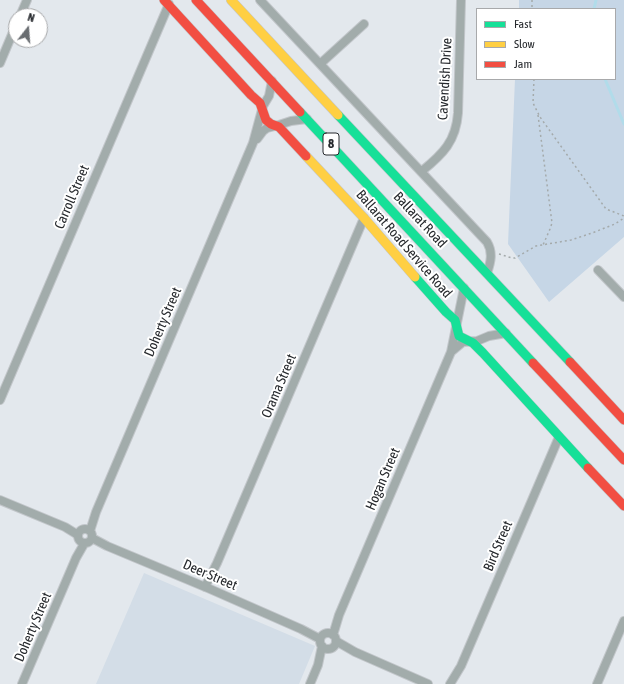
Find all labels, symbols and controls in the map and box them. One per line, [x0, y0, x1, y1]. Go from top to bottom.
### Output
north arrow [8, 8, 48, 48]
legend [476, 8, 616, 80]
text: N [26, 11, 36, 24]
text: Fast [514, 17, 532, 31]
street label: Cavendish Drive [434, 37, 456, 121]
text: Slow [514, 37, 535, 51]
text: Jam [514, 57, 532, 71]
road number: 8 [323, 133, 339, 155]
street label: Carroll Street [51, 163, 93, 231]
street label: Ballarat Road Service Road [353, 187, 455, 301]
street label: Ballarat Road [390, 189, 450, 251]
street label: Doherty Street [141, 285, 185, 359]
street label: Orama Street [258, 352, 300, 420]
street label: Hogan Street [362, 445, 404, 513]
street label: Bird Street [480, 518, 516, 574]
street label: Deer Street [180, 556, 240, 594]
street label: Doherty Street [11, 590, 55, 664]

